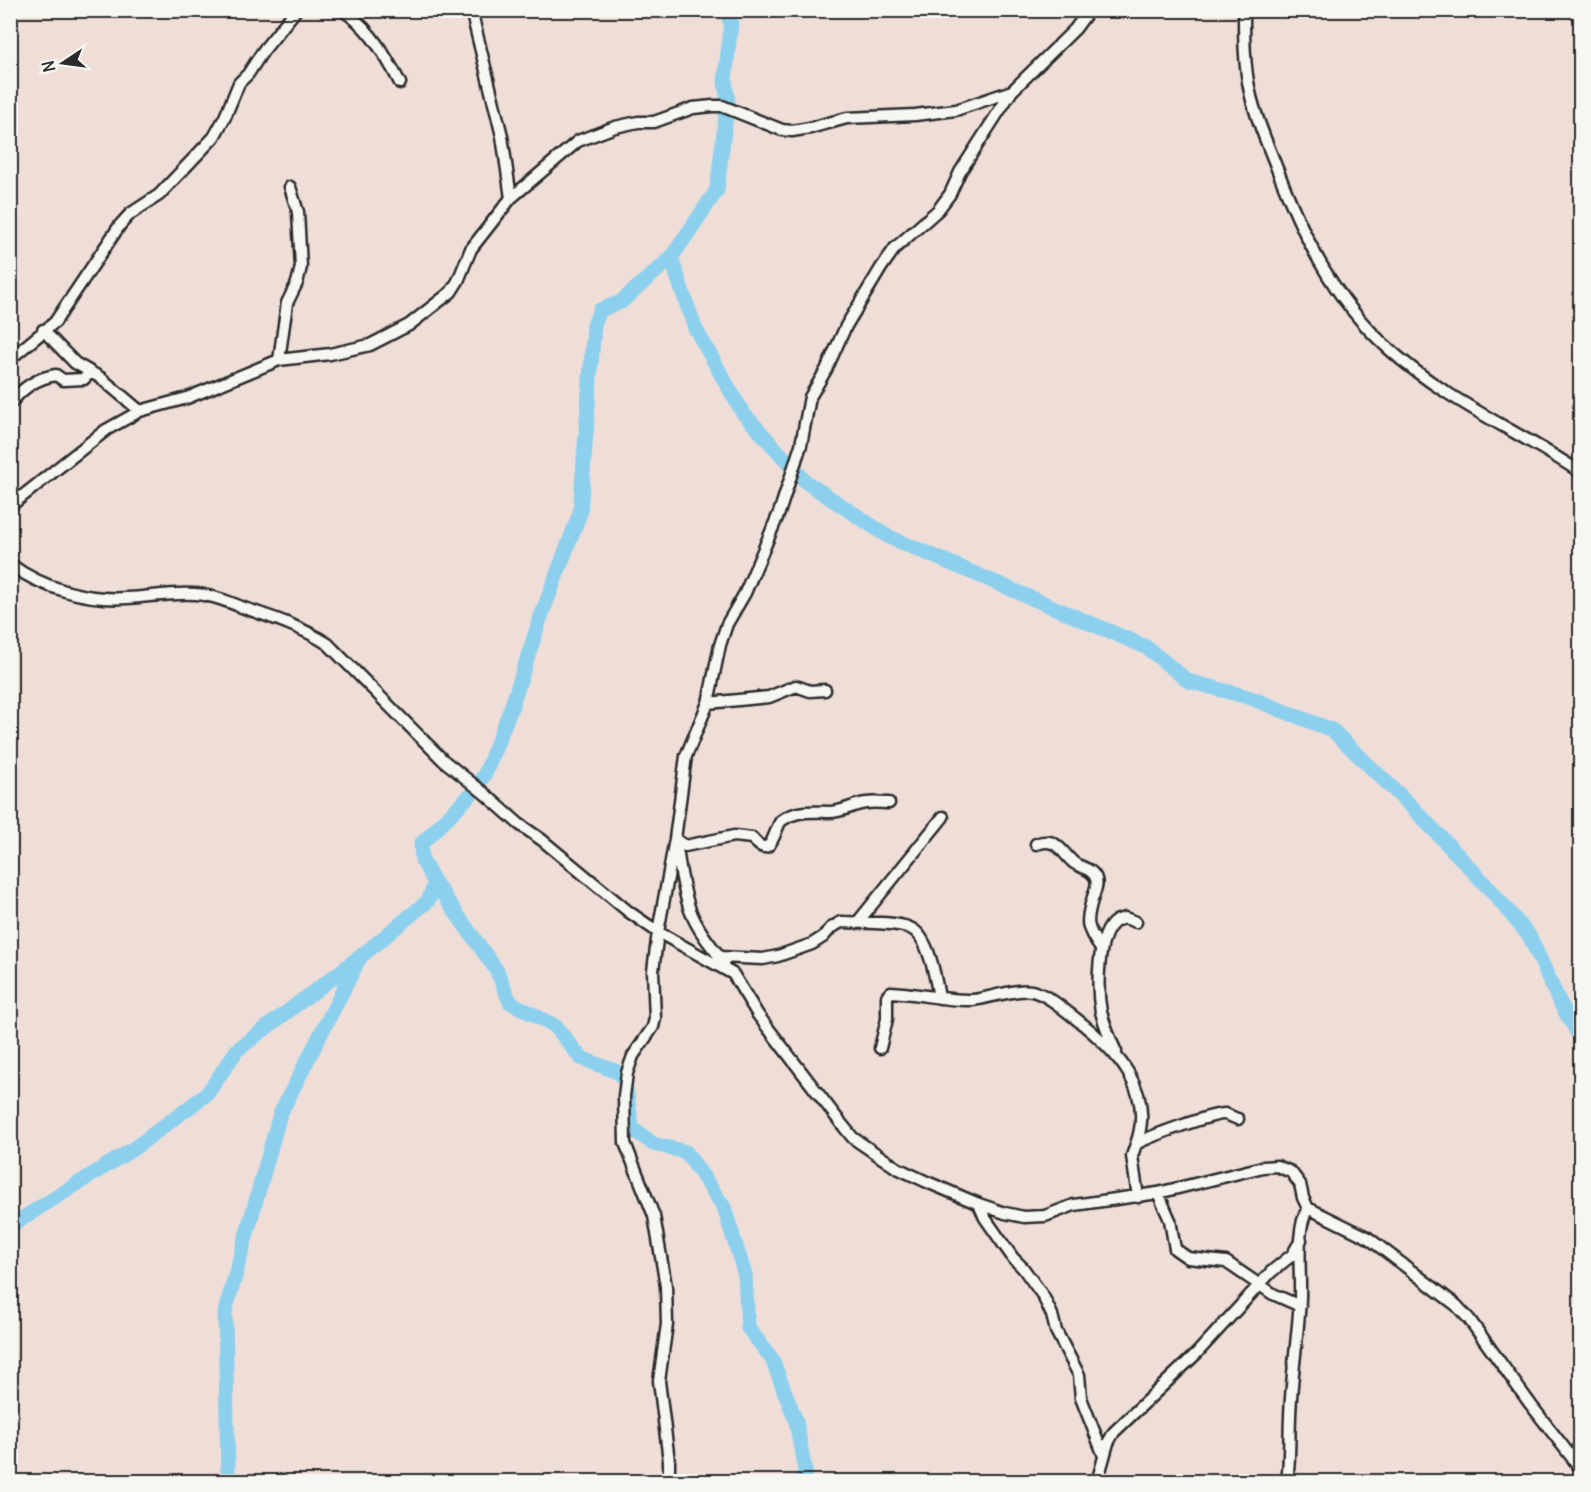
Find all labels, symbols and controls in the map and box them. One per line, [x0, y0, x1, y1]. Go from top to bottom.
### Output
north arrow [33, 33, 93, 93]
text: N [37, 59, 59, 74]

